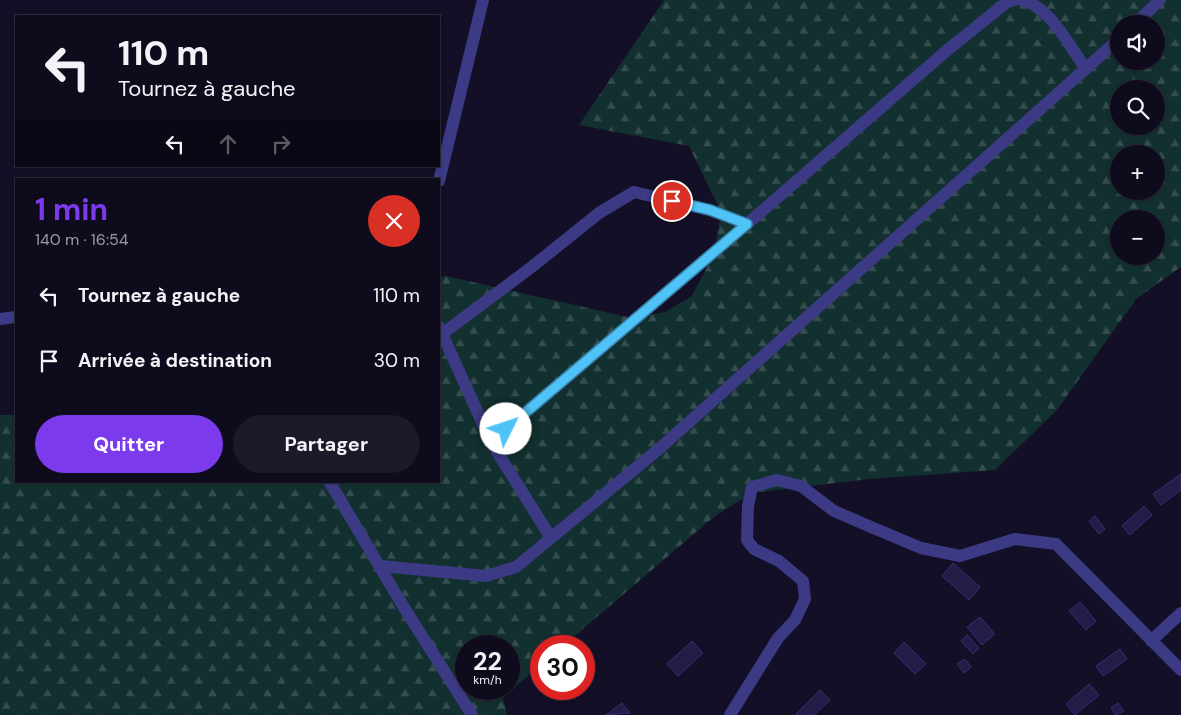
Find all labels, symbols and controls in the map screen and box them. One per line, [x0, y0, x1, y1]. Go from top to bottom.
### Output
map controls [1110, 15, 1165, 265]
button: sound [1110, 15, 1165, 70]
text: 110 m [118, 30, 209, 76]
icon: left [35, 35, 100, 100]
text: Tournez à gauche [118, 74, 296, 103]
button: search [1110, 80, 1165, 135]
icon: left [161, 130, 189, 158]
icon: ahead [214, 130, 242, 158]
icon: right [267, 130, 295, 158]
button: + [1110, 145, 1165, 200]
pin [651, 180, 693, 222]
icon: arrive [658, 187, 686, 215]
text: 1 min [35, 190, 108, 229]
button: close [368, 195, 420, 247]
button: − [1110, 210, 1165, 265]
text: 140 m · 16:54 [35, 229, 129, 250]
icon: left [35, 282, 63, 310]
text: Tournez à gauche [78, 283, 240, 308]
text: 110 m [373, 283, 420, 308]
icon: arrive [35, 347, 63, 375]
text: Arrivée à destination [78, 348, 272, 373]
text: 30 m [374, 348, 420, 373]
position arrow [479, 402, 531, 454]
button: Quitter [35, 415, 223, 473]
button: Partager [233, 415, 420, 473]
speed limit sign: 30 [530, 635, 595, 700]
text: 22 [473, 645, 502, 678]
text: km/h [473, 672, 502, 688]

